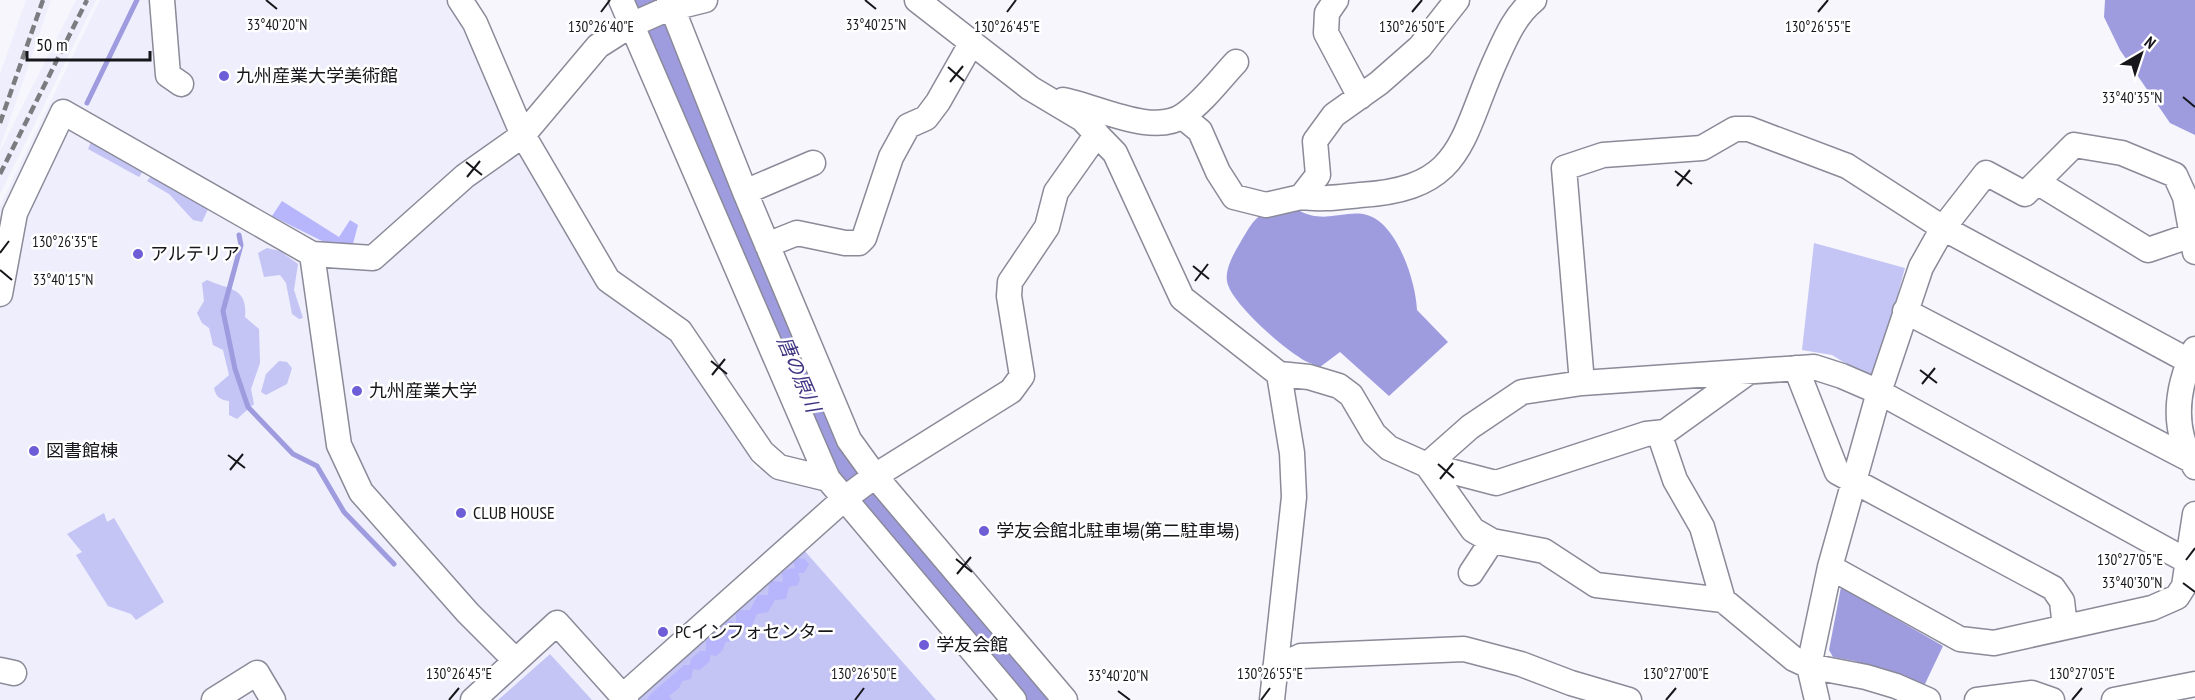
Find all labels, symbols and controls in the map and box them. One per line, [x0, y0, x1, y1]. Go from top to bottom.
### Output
text: 33°40'20"N [247, 15, 307, 34]
text: 33°40'25"N [846, 15, 906, 34]
text: 130°26'40"E [568, 17, 634, 36]
text: 130°26'45"E [974, 17, 1040, 36]
text: 130°26'50"E [1379, 17, 1445, 36]
text: 130°26'55"E [1785, 17, 1851, 36]
scale bar [27, 24, 150, 62]
north arrow [2111, 24, 2171, 84]
text: N [2141, 32, 2160, 53]
text: 50 m [36, 33, 68, 56]
place label: 九州産業大学美術館 [236, 64, 398, 87]
marker: 九州産業大学美術館 [217, 69, 231, 83]
text: 33°40'35"N [2102, 88, 2162, 107]
text: 130°26'35"E [32, 232, 98, 251]
place label: アルテリア [150, 242, 240, 265]
marker: アルテリア [131, 247, 145, 261]
text: 33°40'15"N [33, 270, 93, 289]
water label: 唐の原川 [771, 332, 827, 418]
place label: 九州産業大学 [369, 379, 477, 402]
marker: 九州産業大学 [350, 384, 364, 398]
place label: 図書館棟 [46, 439, 118, 462]
marker: 図書館棟 [27, 444, 41, 458]
place label: CLUB HOUSE [473, 501, 555, 524]
marker: CLUB HOUSE [454, 506, 468, 520]
place label: 学友会館北駐車場(第二駐車場) [996, 519, 1239, 542]
marker: 学友会館北駐車場(第二駐車場) [977, 524, 991, 538]
text: 130°27'05"E [2097, 550, 2163, 569]
text: 33°40'30"N [2102, 573, 2162, 592]
place label: PCインフォセンター [675, 620, 835, 643]
marker: PCインフォセンター [656, 625, 670, 639]
place label: 学友会館 [936, 633, 1008, 656]
marker: 学友会館 [917, 638, 931, 652]
text: 130°26'45"E [426, 664, 492, 683]
text: 130°26'50"E [831, 664, 897, 683]
text: 130°26'55"E [1237, 664, 1303, 683]
text: 130°27'00"E [1643, 664, 1709, 683]
text: 130°27'05"E [2049, 664, 2115, 683]
text: 33°40'20"N [1088, 666, 1148, 685]

